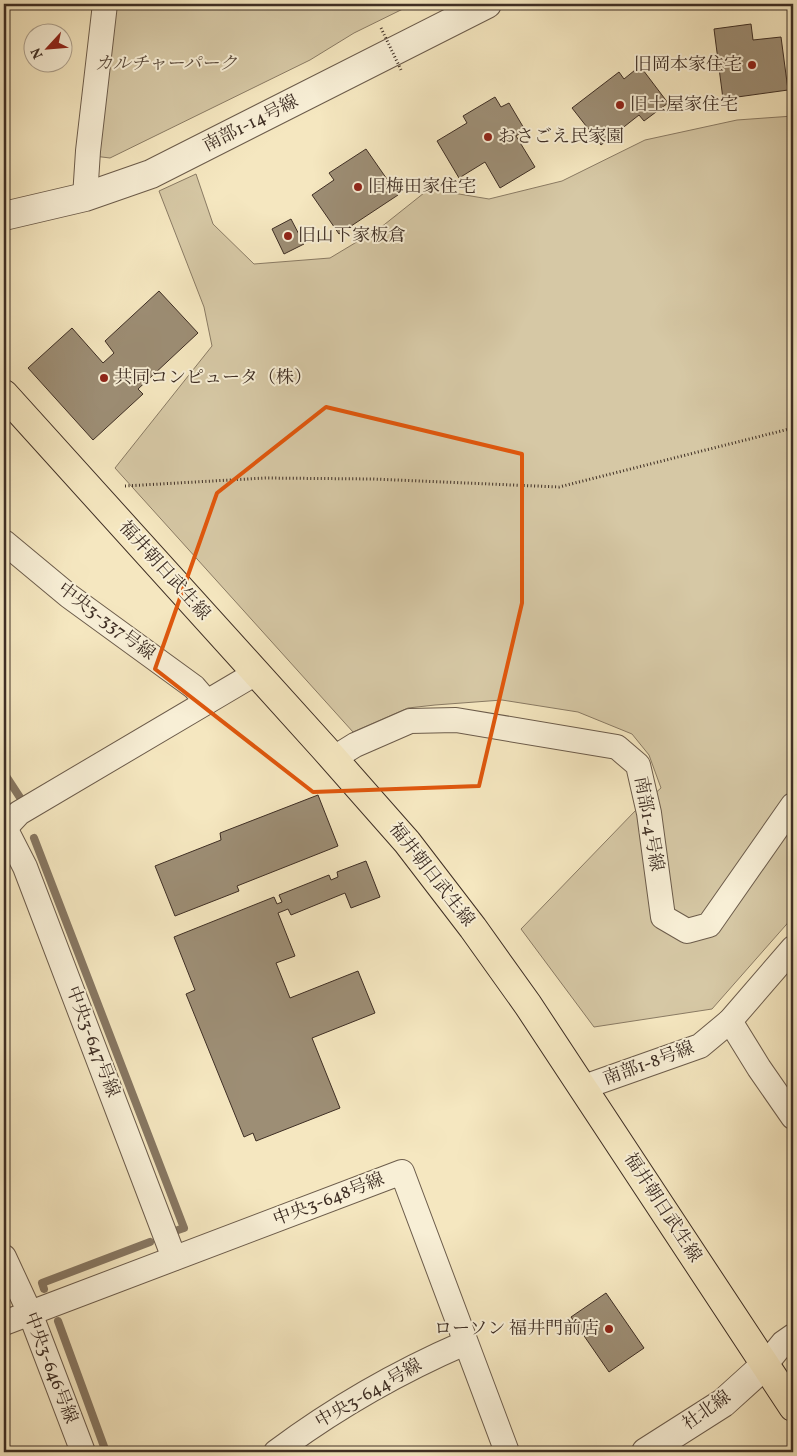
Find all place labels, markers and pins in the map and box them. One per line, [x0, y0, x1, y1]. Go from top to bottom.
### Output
place label: 旧岡本家住宅 [634, 53, 742, 78]
marker: 旧岡本家住宅 [746, 59, 758, 71]
place label: 旧土屋家住宅 [630, 93, 738, 118]
marker: 旧土屋家住宅 [614, 99, 626, 111]
place label: おさごえ民家園 [498, 125, 624, 150]
marker: おさごえ民家園 [482, 131, 494, 143]
place label: 旧梅田家住宅 [368, 175, 476, 200]
marker: 旧梅田家住宅 [352, 181, 364, 193]
place label: 旧山下家板倉 [298, 224, 406, 249]
marker: 旧山下家板倉 [282, 230, 294, 242]
place label: 共同コンピュータ（株） [114, 366, 312, 391]
marker: 共同コンピュータ（株） [98, 372, 110, 384]
place label: ローソン 福井門前店 [434, 1317, 599, 1342]
marker: ローソン 福井門前店 [603, 1323, 615, 1335]

